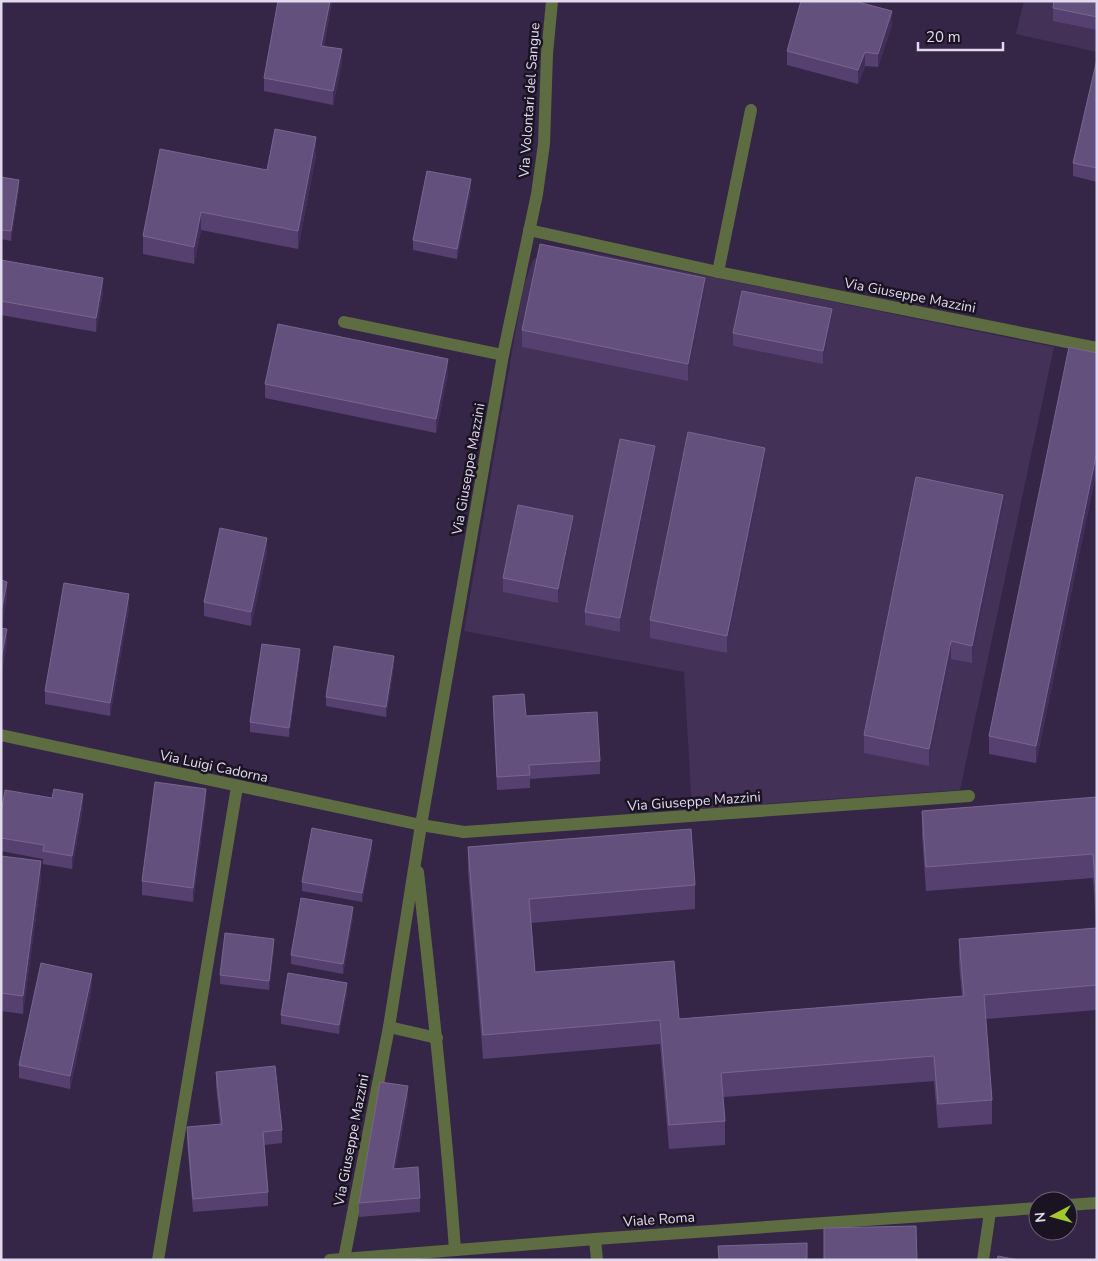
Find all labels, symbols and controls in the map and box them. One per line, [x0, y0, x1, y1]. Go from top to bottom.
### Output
scale bar [918, 20, 1003, 52]
street label: Via Volontari del Sangue [515, 22, 544, 179]
text: 20 m [926, 27, 961, 47]
street label: Via Giuseppe Mazzini [842, 273, 977, 318]
street label: Via Giuseppe Mazzini [447, 402, 489, 537]
street label: Via Luigi Cadorna [157, 746, 270, 787]
street label: Via Giuseppe Mazzini [626, 787, 761, 816]
street label: Via Giuseppe Mazzini [329, 1073, 374, 1208]
north arrow [1028, 1191, 1078, 1241]
street label: Viale Roma [622, 1208, 696, 1232]
text: N [1031, 1211, 1051, 1224]

